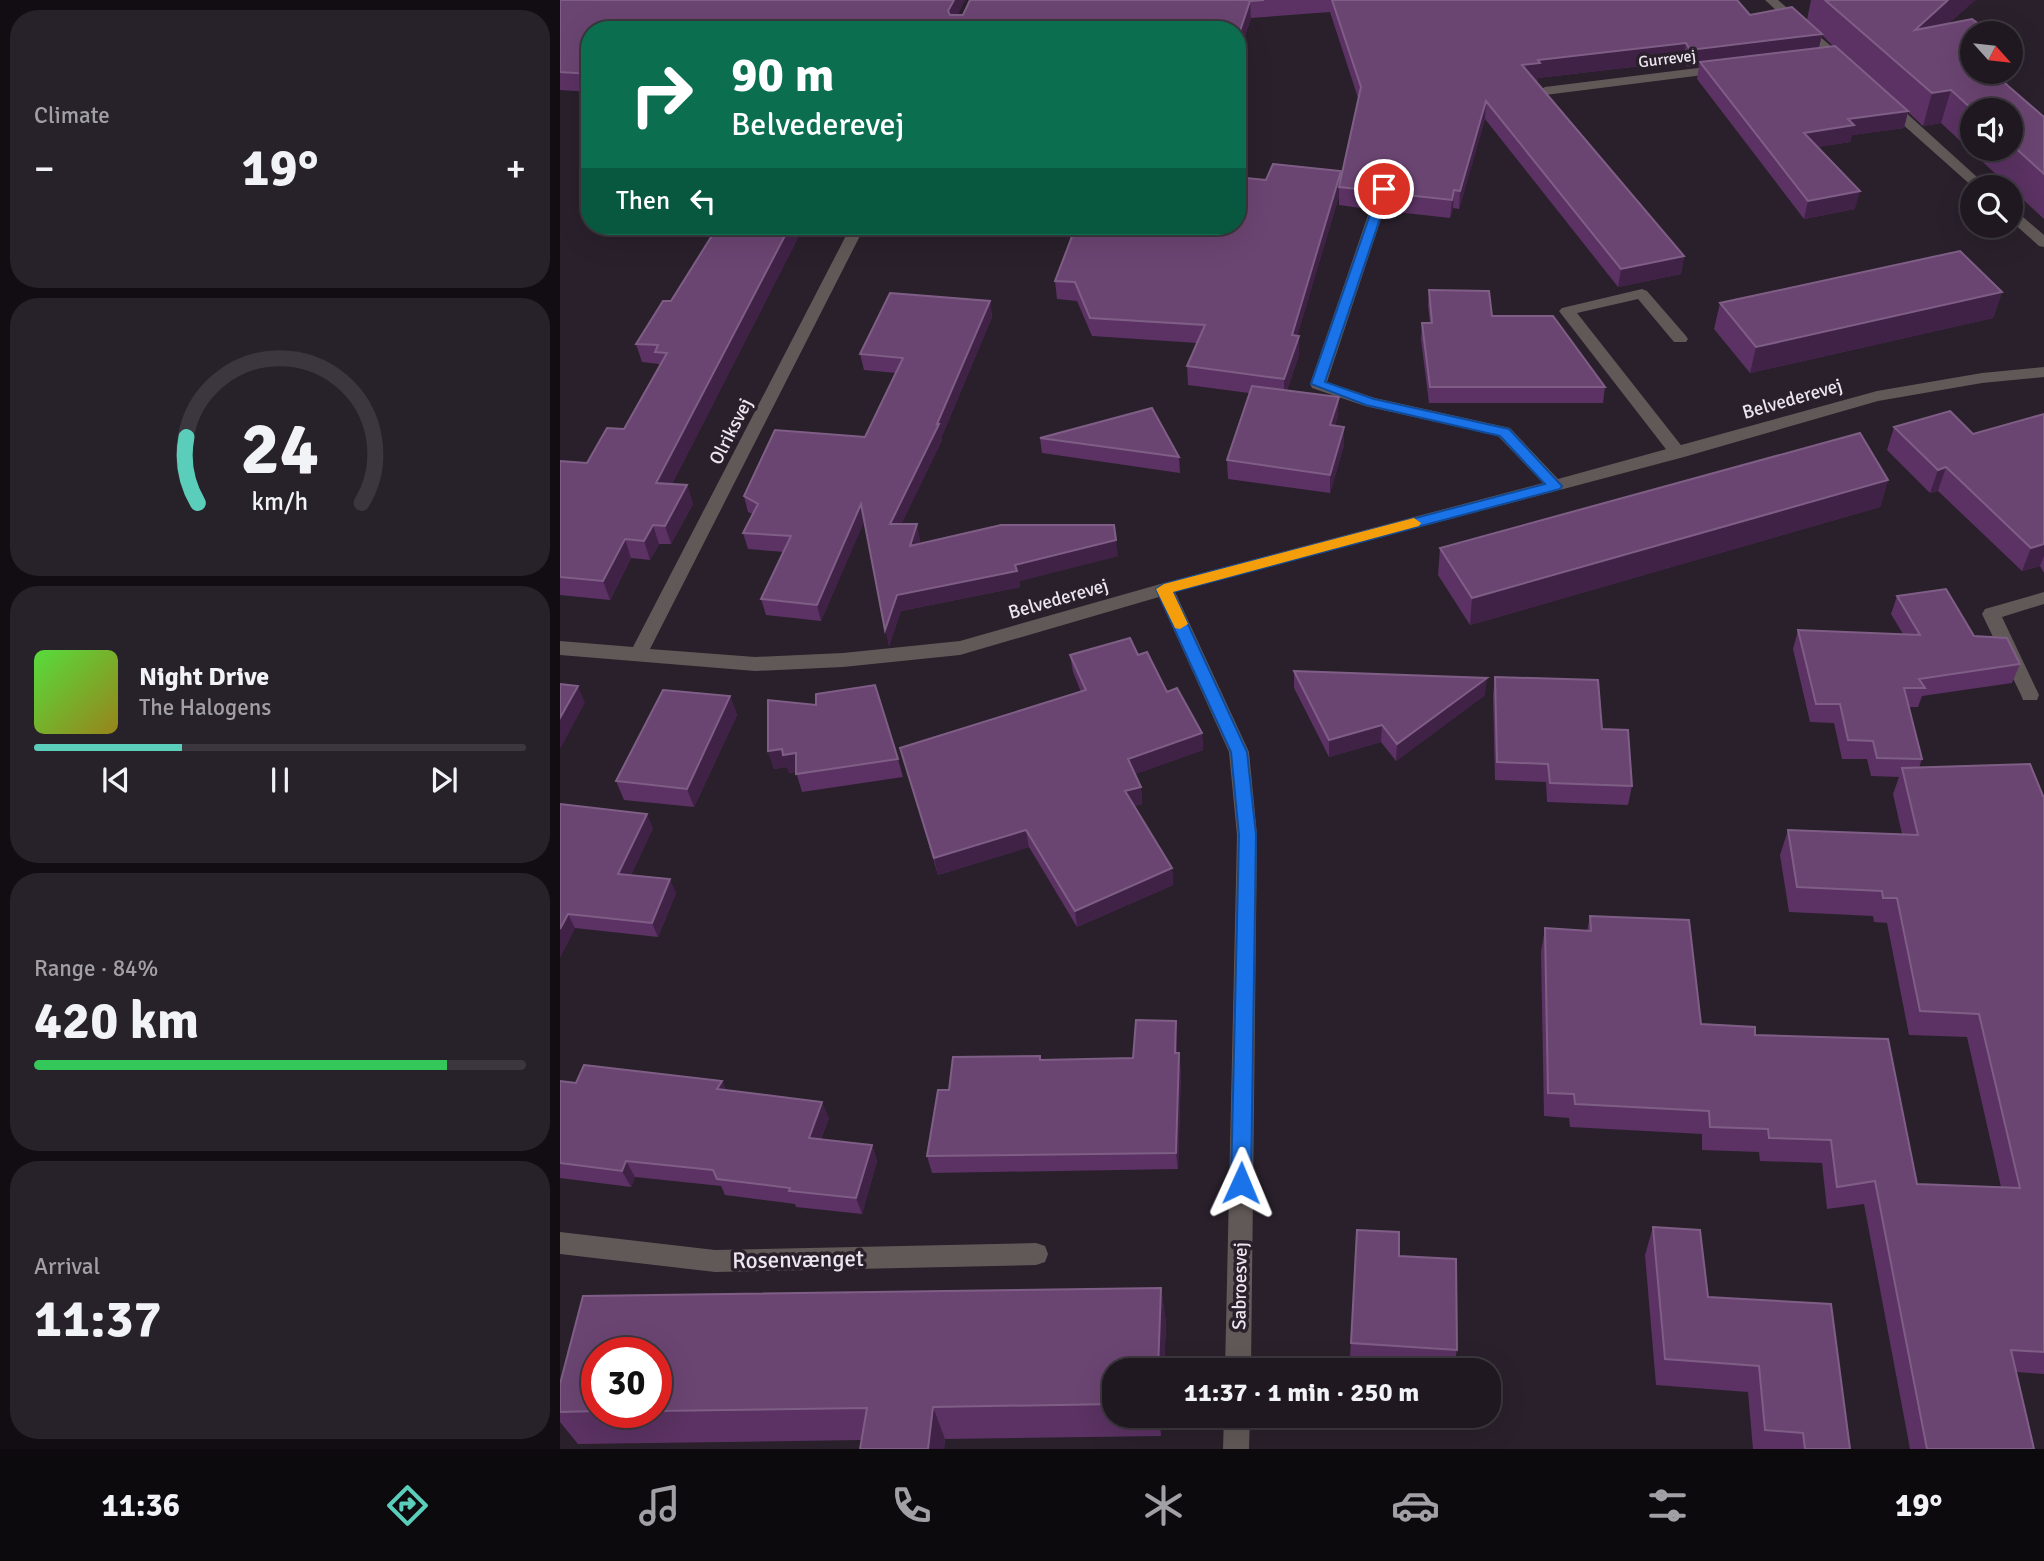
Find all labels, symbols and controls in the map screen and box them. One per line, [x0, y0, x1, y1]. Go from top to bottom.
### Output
north arrow [1960, 21, 2023, 84]
map controls [1960, 21, 2023, 238]
text: 90 m [731, 45, 834, 105]
street label: Gurrevej [1637, 46, 1697, 72]
icon: right [616, 49, 707, 140]
button: sound [1960, 98, 2023, 161]
text: Climate [34, 101, 110, 130]
text: Belvederevej [731, 105, 904, 144]
text: 19° [242, 136, 318, 200]
text: − [34, 145, 55, 192]
text: + [505, 145, 526, 192]
pin [1354, 159, 1414, 219]
icon: arrive [1365, 170, 1403, 208]
button: search [1960, 175, 2023, 238]
icon: left [684, 182, 722, 220]
text: Then [616, 185, 670, 217]
street label: Belvederevej [1739, 373, 1845, 425]
street label: Olriksvej [704, 394, 758, 469]
text: 24 [241, 405, 319, 494]
text: km/h [252, 485, 308, 516]
street label: Belvederevej [1005, 573, 1111, 625]
text: Night Drive [139, 661, 269, 693]
text: The Halogens [139, 693, 271, 722]
icon: previous [97, 761, 135, 799]
icon: pause [261, 761, 299, 799]
icon: next [425, 761, 463, 799]
text: Range · 84% [34, 954, 158, 983]
text: 420 km [34, 989, 199, 1053]
position arrow [1204, 1146, 1278, 1220]
street label: Sabroesvej [1227, 1242, 1253, 1330]
street label: Rosenvænget [732, 1244, 864, 1275]
text: Arrival [34, 1252, 100, 1281]
text: 11:37 [34, 1287, 162, 1351]
speed limit sign: 30 [581, 1337, 672, 1428]
text: 11:37 · 1 min · 250 m [1184, 1377, 1419, 1409]
icon: directions [383, 1481, 432, 1530]
icon: music [635, 1481, 684, 1530]
icon: phone [887, 1481, 936, 1530]
icon: climate [1139, 1481, 1188, 1530]
icon: car [1391, 1481, 1440, 1530]
icon: filters [1643, 1481, 1692, 1530]
text: 11:36 [102, 1486, 180, 1525]
text: 19° [1895, 1486, 1942, 1525]

